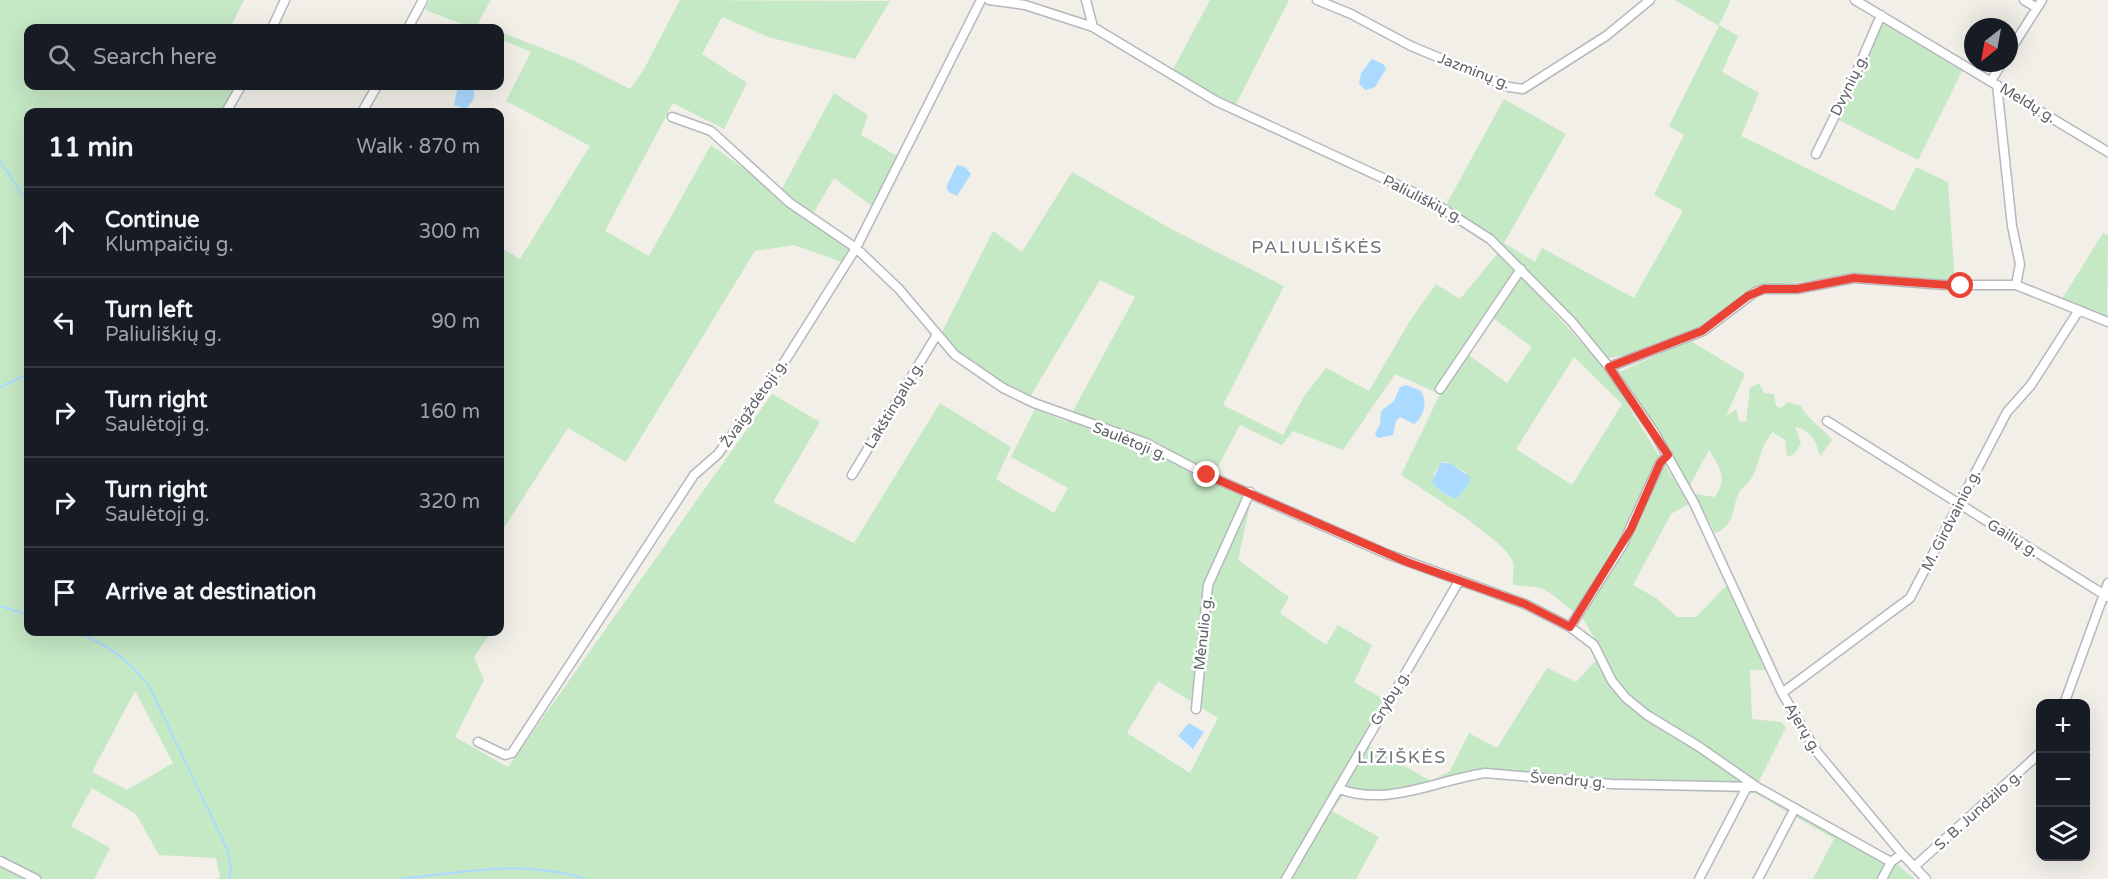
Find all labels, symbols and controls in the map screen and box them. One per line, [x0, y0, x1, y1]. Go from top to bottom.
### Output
north arrow [1964, 18, 2018, 72]
search box [24, 24, 504, 90]
icon: search [45, 41, 78, 74]
text: Search here [93, 44, 217, 70]
street label: Jazminų g. [1435, 49, 1513, 93]
street label: Dvynių g. [1826, 51, 1872, 119]
street label: Meldų g. [1997, 79, 2059, 127]
text: 11 min [48, 132, 134, 163]
text: Walk · 870 m [357, 135, 480, 159]
street label: Paliuliškių g. [1380, 171, 1466, 227]
text: Continue [105, 207, 200, 233]
icon: ahead [48, 216, 81, 249]
text: 300 m [419, 220, 480, 244]
text: Klumpaičių g. [105, 233, 234, 257]
district label: PALIULIŠKĖS [1251, 236, 1383, 258]
route start [1947, 272, 1973, 298]
text: Turn left [105, 297, 193, 323]
icon: left [48, 306, 81, 339]
text: 90 m [431, 310, 480, 334]
text: Paliuliškių g. [105, 323, 222, 347]
street label: Žvaigždėtoji g. [717, 355, 791, 451]
street label: Lakštingalų g. [861, 358, 927, 452]
text: Turn right [105, 387, 207, 413]
icon: right [48, 396, 81, 429]
text: 160 m [419, 400, 480, 424]
text: Saulėtoji g. [105, 413, 210, 437]
street label: Saulėtoji g. [1090, 418, 1170, 464]
route end [1193, 461, 1219, 487]
street label: M. Girdvainio g. [1918, 466, 1984, 574]
text: Turn right [105, 477, 207, 503]
icon: right [48, 486, 81, 519]
text: 320 m [419, 490, 480, 514]
text: Saulėtoji g. [105, 503, 210, 527]
street label: Gailių g. [1984, 515, 2042, 561]
icon: arrive [48, 576, 81, 609]
text: Arrive at destination [105, 579, 316, 605]
street label: Mėnulio g. [1190, 595, 1216, 671]
street label: Grybų g. [1367, 667, 1413, 729]
map controls [2036, 699, 2090, 861]
button: + [2036, 699, 2090, 753]
street label: Ajerų g. [1781, 700, 1825, 756]
district label: LIŽIŠKĖS [1357, 746, 1447, 768]
button: − [2036, 753, 2090, 807]
street label: S. B. Jundzilo g. [1931, 766, 2025, 854]
street label: Švendrų g. [1530, 768, 1606, 792]
button: layers [2036, 807, 2090, 861]

